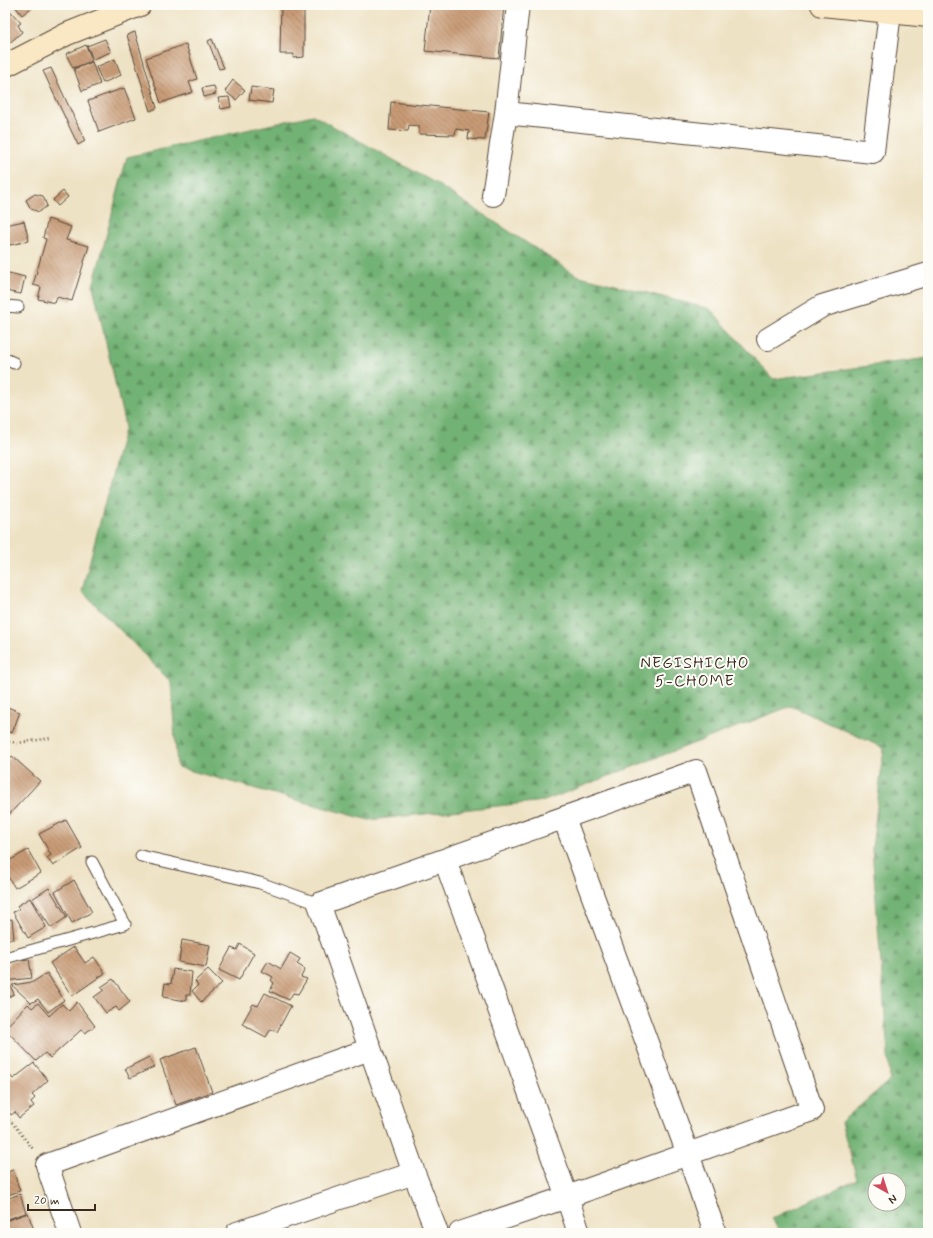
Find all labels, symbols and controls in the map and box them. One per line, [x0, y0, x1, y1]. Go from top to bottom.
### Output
district label: NEGISHICHO 5-CHOME [640, 653, 750, 692]
north arrow [867, 1172, 907, 1212]
scale bar [28, 1186, 95, 1212]
text: N [885, 1191, 900, 1207]
text: 20 m [34, 1193, 60, 1209]

